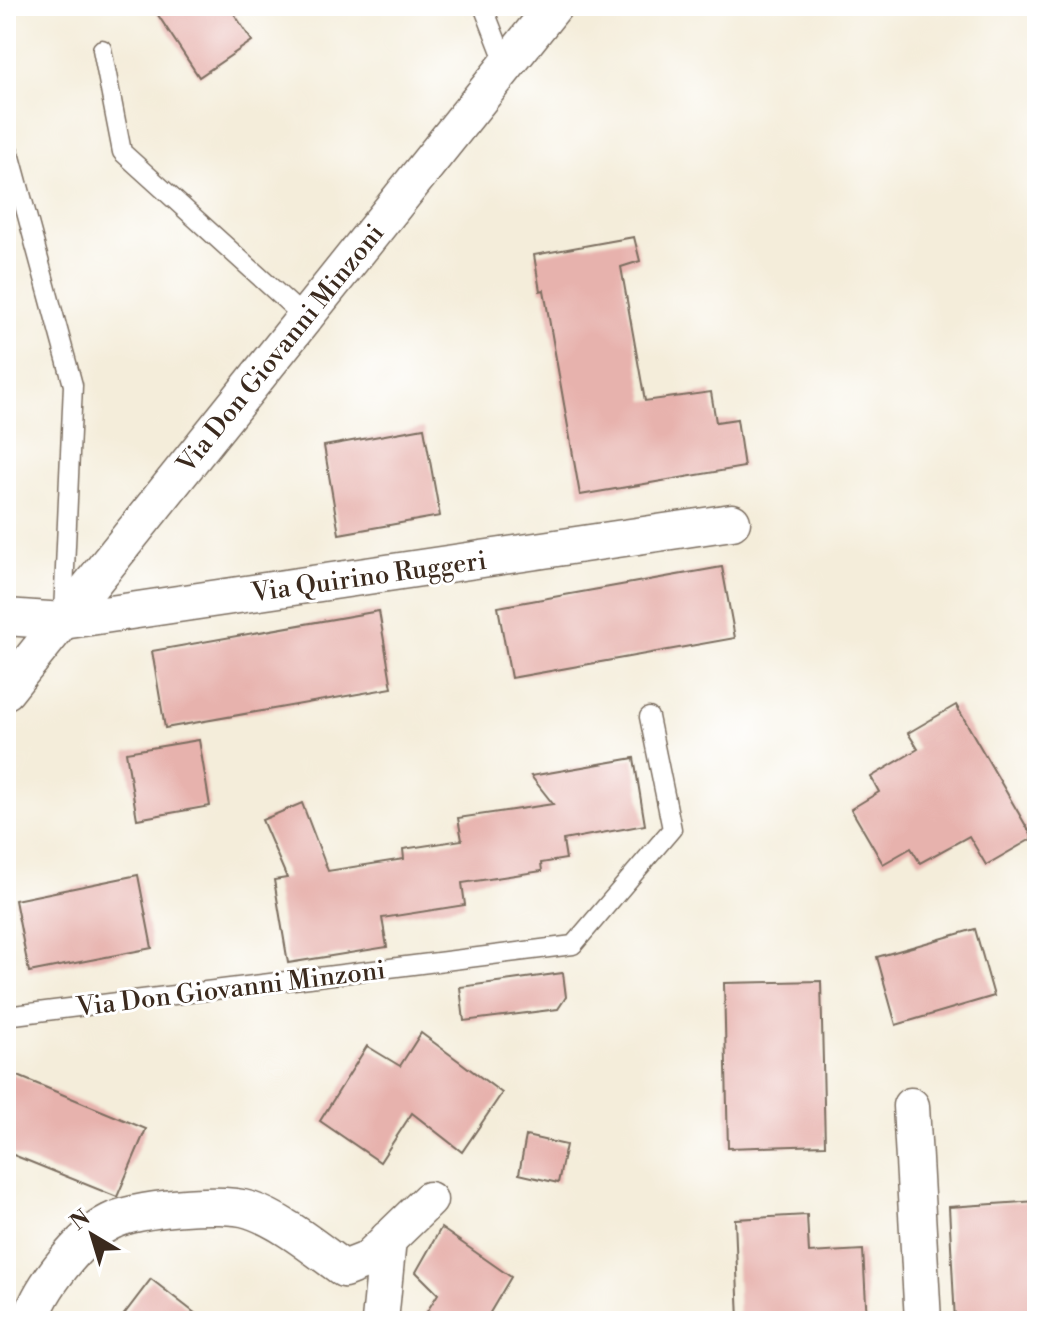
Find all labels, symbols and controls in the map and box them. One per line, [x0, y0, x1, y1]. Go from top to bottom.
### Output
street label: Via Don Giovanni Minzoni [170, 218, 391, 480]
street label: Via Quirino Ruggeri [249, 545, 489, 609]
street label: Via Don Giovanni Minzoni [74, 954, 387, 1024]
north arrow [52, 1195, 132, 1275]
text: N [65, 1204, 96, 1236]

